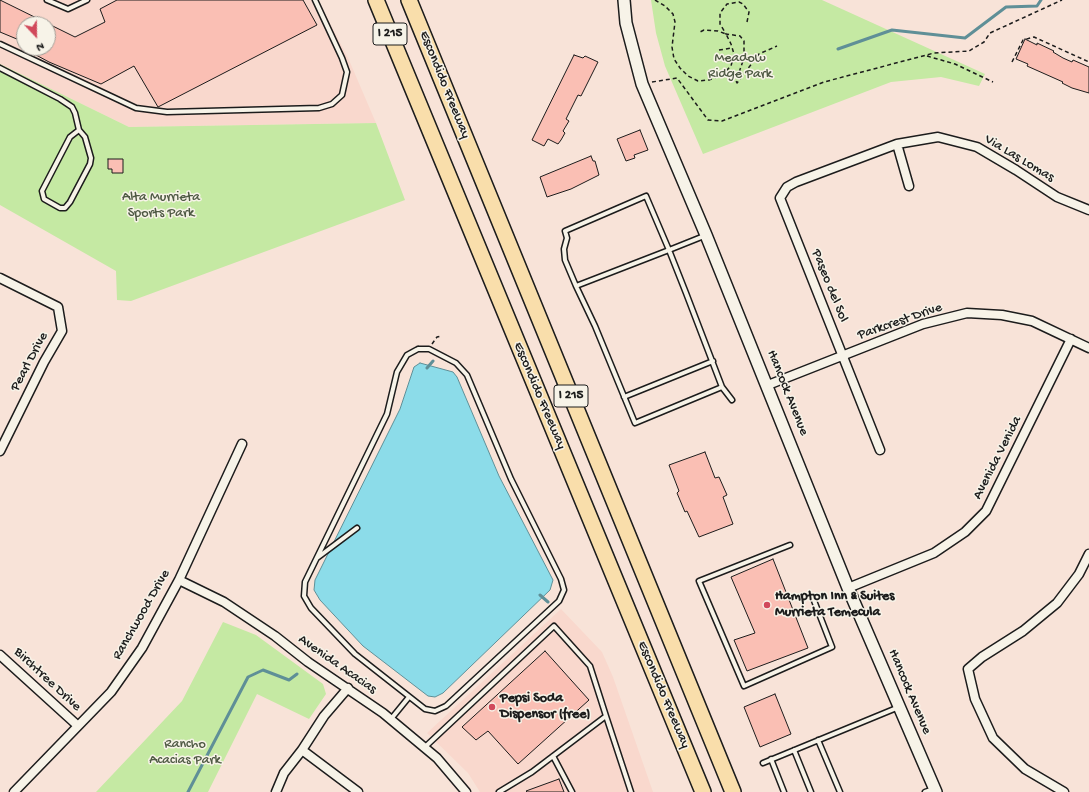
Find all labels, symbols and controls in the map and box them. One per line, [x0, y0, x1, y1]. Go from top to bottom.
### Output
north arrow [16, 16, 56, 56]
road number: I 215 [373, 23, 407, 45]
street label: Escondido Freeway [415, 29, 473, 141]
text: N [35, 39, 46, 53]
park label: Meadow Ridge Park [708, 51, 772, 84]
street label: Via Las Lomas [981, 132, 1057, 186]
park label: Alta Murrieta Sports Park [122, 190, 200, 222]
street label: Paseo del Sol [807, 247, 851, 325]
street label: Parkcrest Drive [856, 300, 944, 344]
street label: Pearl Drive [7, 330, 53, 394]
street label: Escondido Freeway [509, 340, 569, 452]
street label: Hancock Avenue [762, 348, 812, 438]
road number: I 215 [554, 385, 588, 407]
street label: Avenida Venida [970, 414, 1026, 502]
street label: Ranchwood Drive [109, 567, 175, 663]
place label: Hampton Inn & Suites Murrieta Temecula [775, 589, 894, 622]
marker: Hampton Inn & Suites Murrieta Temecula [762, 600, 772, 610]
street label: Avenida Acacias [294, 632, 380, 698]
street label: Escondido Freeway [633, 639, 693, 751]
street label: Birchtree Drive [10, 644, 84, 716]
street label: Hancock Avenue [884, 647, 934, 737]
place label: Pepsi Soda Dispensor (free) [500, 691, 590, 724]
marker: Pepsi Soda Dispensor (free) [487, 702, 497, 712]
park label: Rancho Acacias Park [149, 737, 221, 770]

